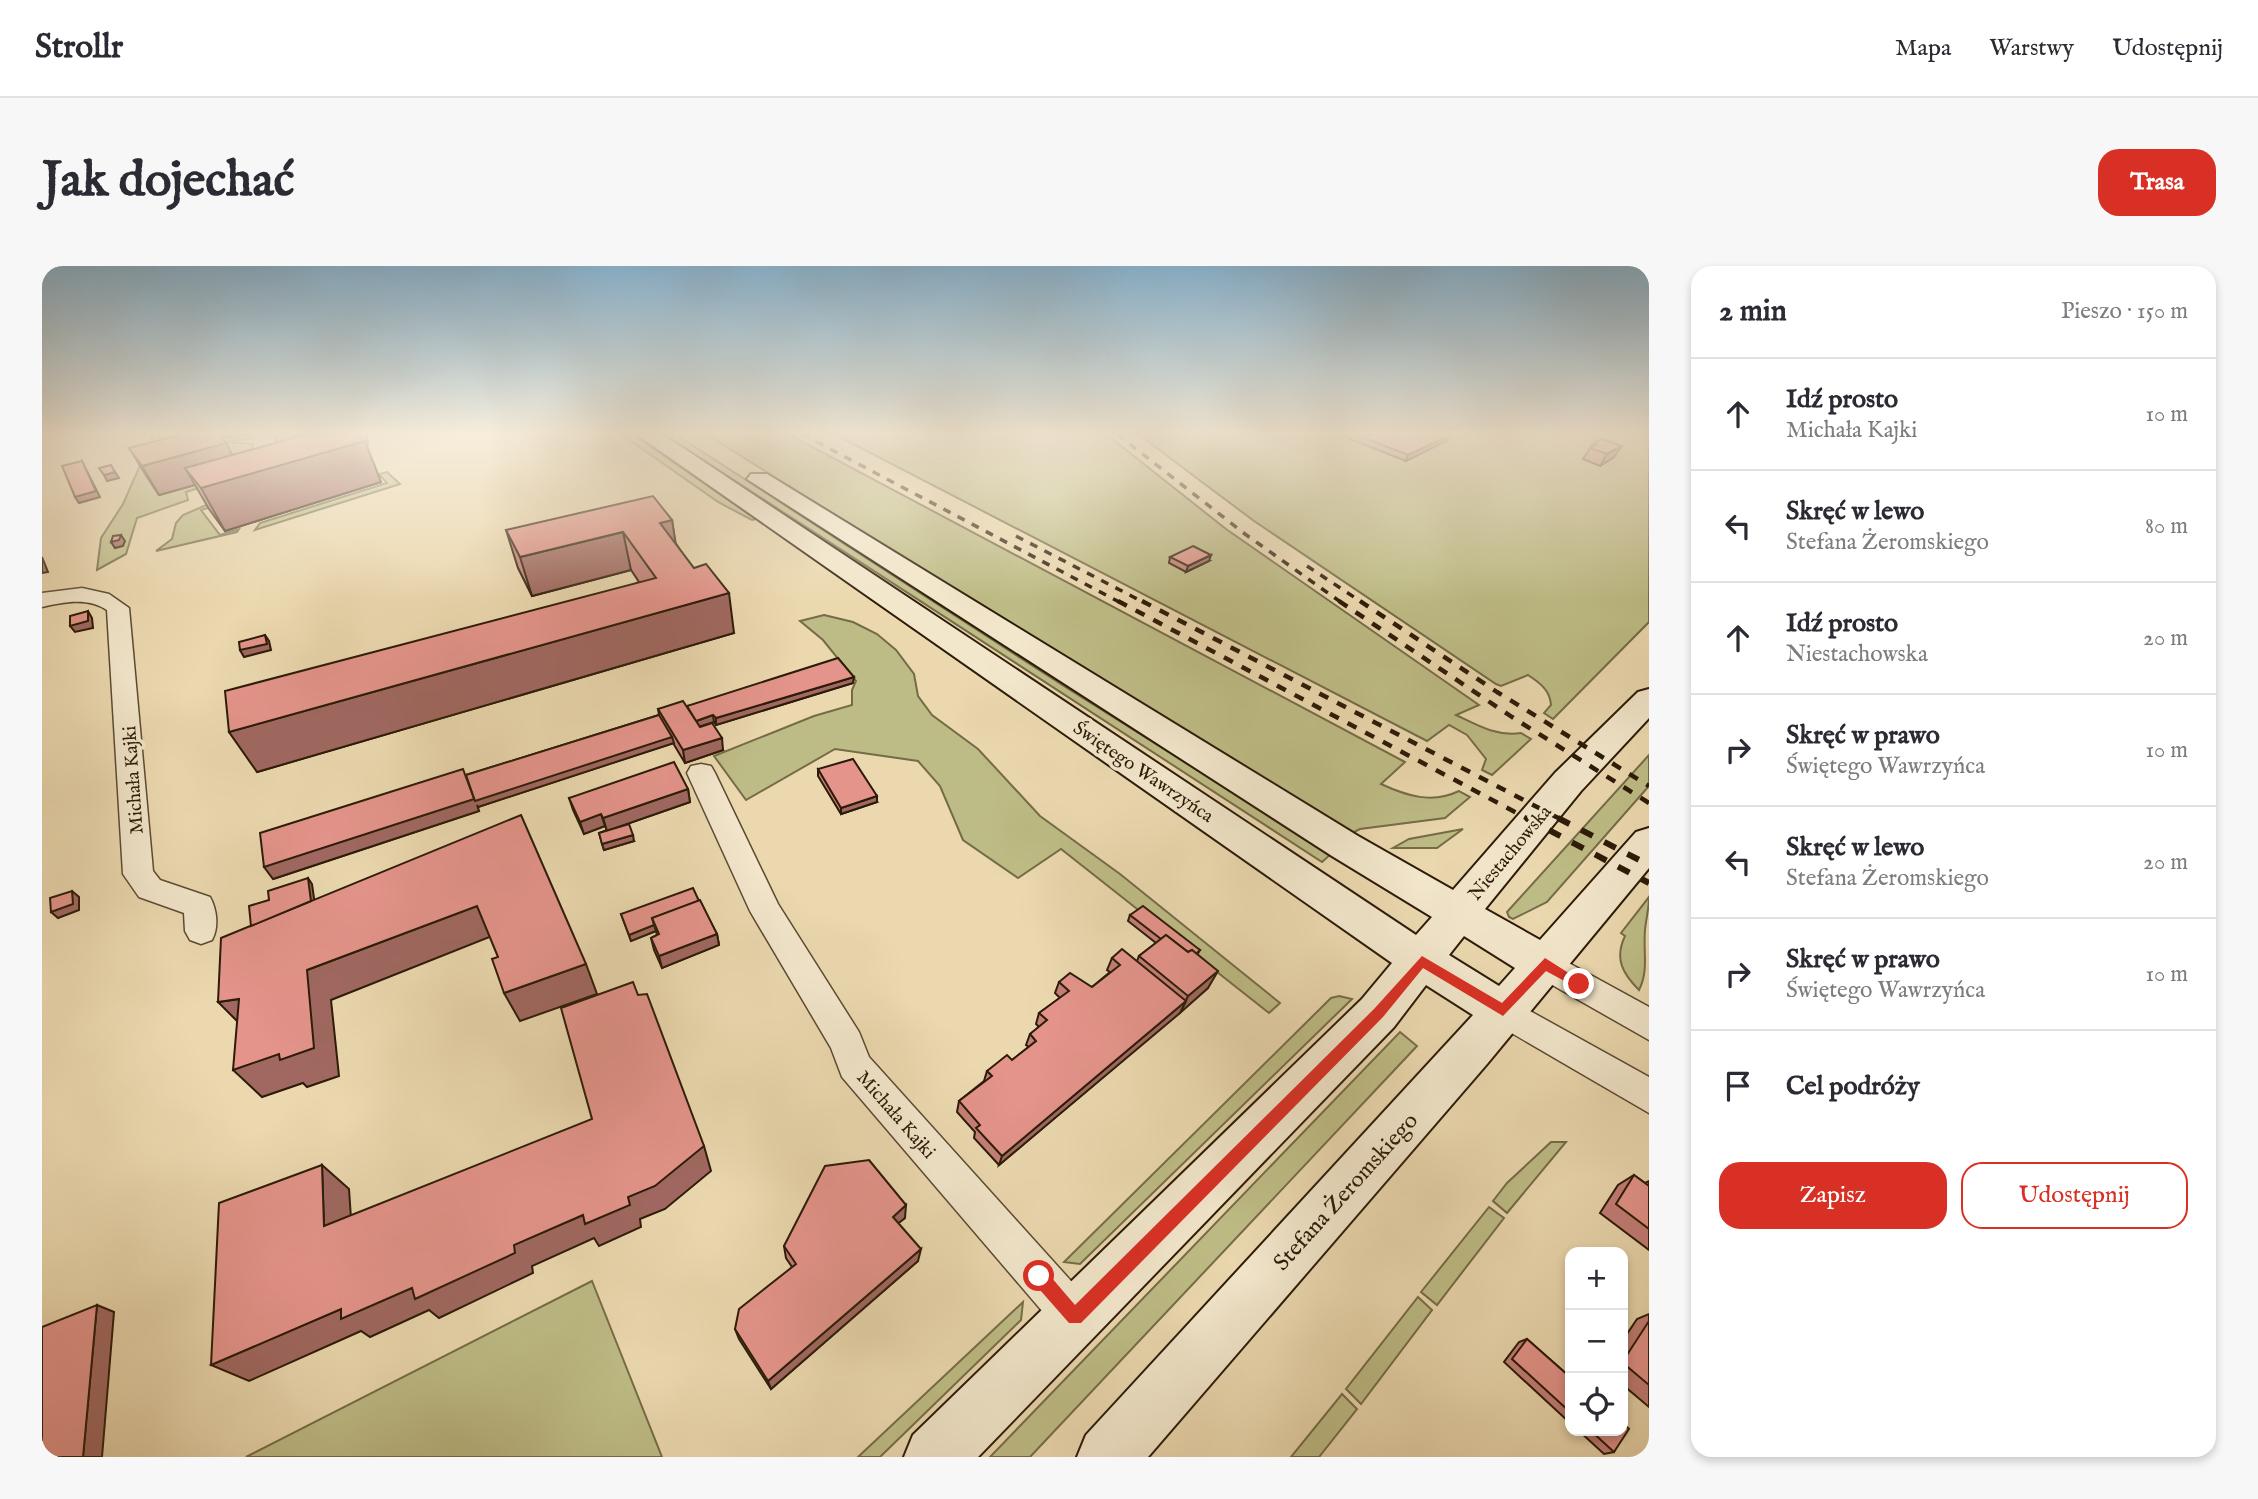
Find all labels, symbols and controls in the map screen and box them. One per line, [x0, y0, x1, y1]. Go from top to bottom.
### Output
text: Strollr [35, 27, 123, 69]
text: Mapa [1895, 33, 1951, 64]
text: Warstwy [1989, 33, 2074, 64]
text: Udostępnij [2112, 33, 2223, 64]
button: Trasa [2098, 149, 2216, 216]
text: Jak dojechać [42, 151, 295, 213]
text: 2 min [1719, 293, 1787, 331]
text: Pieszo · 150 m [2061, 297, 2188, 326]
text: Idź prosto [1786, 383, 1898, 416]
icon: ahead [1719, 395, 1757, 433]
text: 10 m [2145, 400, 2188, 429]
text: Michała Kajki [1786, 416, 1918, 445]
text: Skręć w lewo [1786, 495, 1924, 528]
icon: left [1719, 507, 1757, 545]
text: 80 m [2145, 512, 2188, 541]
text: Stefana Żeromskiego [1786, 528, 1989, 557]
text: Idź prosto [1786, 607, 1898, 640]
icon: ahead [1719, 619, 1757, 657]
text: 20 m [2143, 624, 2188, 653]
text: Niestachowska [1786, 640, 1928, 669]
street label: Świętego Wawrzyńca [1068, 716, 1219, 829]
text: Skręć w prawo [1786, 719, 1940, 752]
street label: Michała Kajki [118, 725, 150, 835]
icon: right [1719, 731, 1757, 769]
text: 10 m [2145, 736, 2188, 765]
text: Świętego Wawrzyńca [1786, 752, 1985, 781]
street label: Niestachowska [1464, 800, 1558, 906]
text: Skręć w lewo [1786, 831, 1924, 864]
icon: left [1719, 843, 1757, 881]
text: 20 m [2143, 848, 2188, 877]
text: Stefana Żeromskiego [1786, 864, 1989, 893]
text: Skręć w prawo [1786, 943, 1940, 976]
icon: right [1719, 955, 1757, 993]
text: 10 m [2145, 960, 2188, 989]
route end [1563, 968, 1594, 999]
text: Świętego Wawrzyńca [1786, 976, 1985, 1005]
street label: Michała Kajki [851, 1066, 940, 1164]
icon: arrive [1719, 1067, 1757, 1105]
text: Cel podróży [1786, 1070, 1920, 1103]
street label: Stefana Żeromskiego [1267, 1107, 1425, 1277]
button: Zapisz [1719, 1162, 1947, 1229]
button: Udostępnij [1961, 1162, 2188, 1229]
map controls [1565, 1247, 1628, 1436]
button: + [1565, 1247, 1628, 1310]
route start [1023, 1260, 1054, 1291]
button: − [1565, 1310, 1628, 1373]
button: locate [1565, 1373, 1628, 1436]

